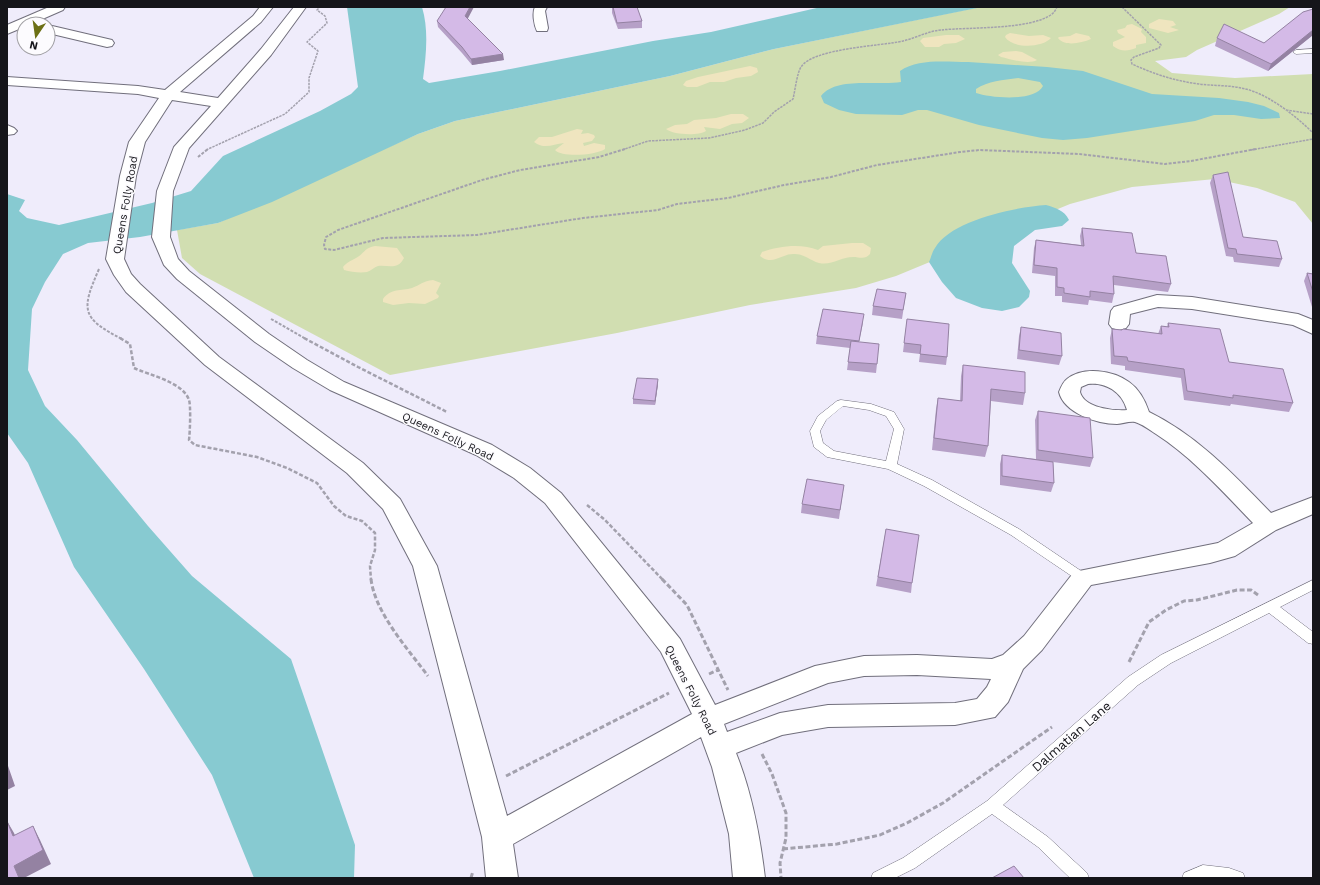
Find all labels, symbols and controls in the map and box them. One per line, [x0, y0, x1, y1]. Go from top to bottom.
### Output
north arrow [16, 16, 56, 56]
text: N [28, 38, 39, 53]
street label: Queens Folly Road [110, 155, 141, 255]
street label: Queens Folly Road [400, 410, 496, 463]
street label: Queens Folly Road [662, 643, 719, 737]
street label: Dalmatian Lane [1029, 698, 1114, 775]

